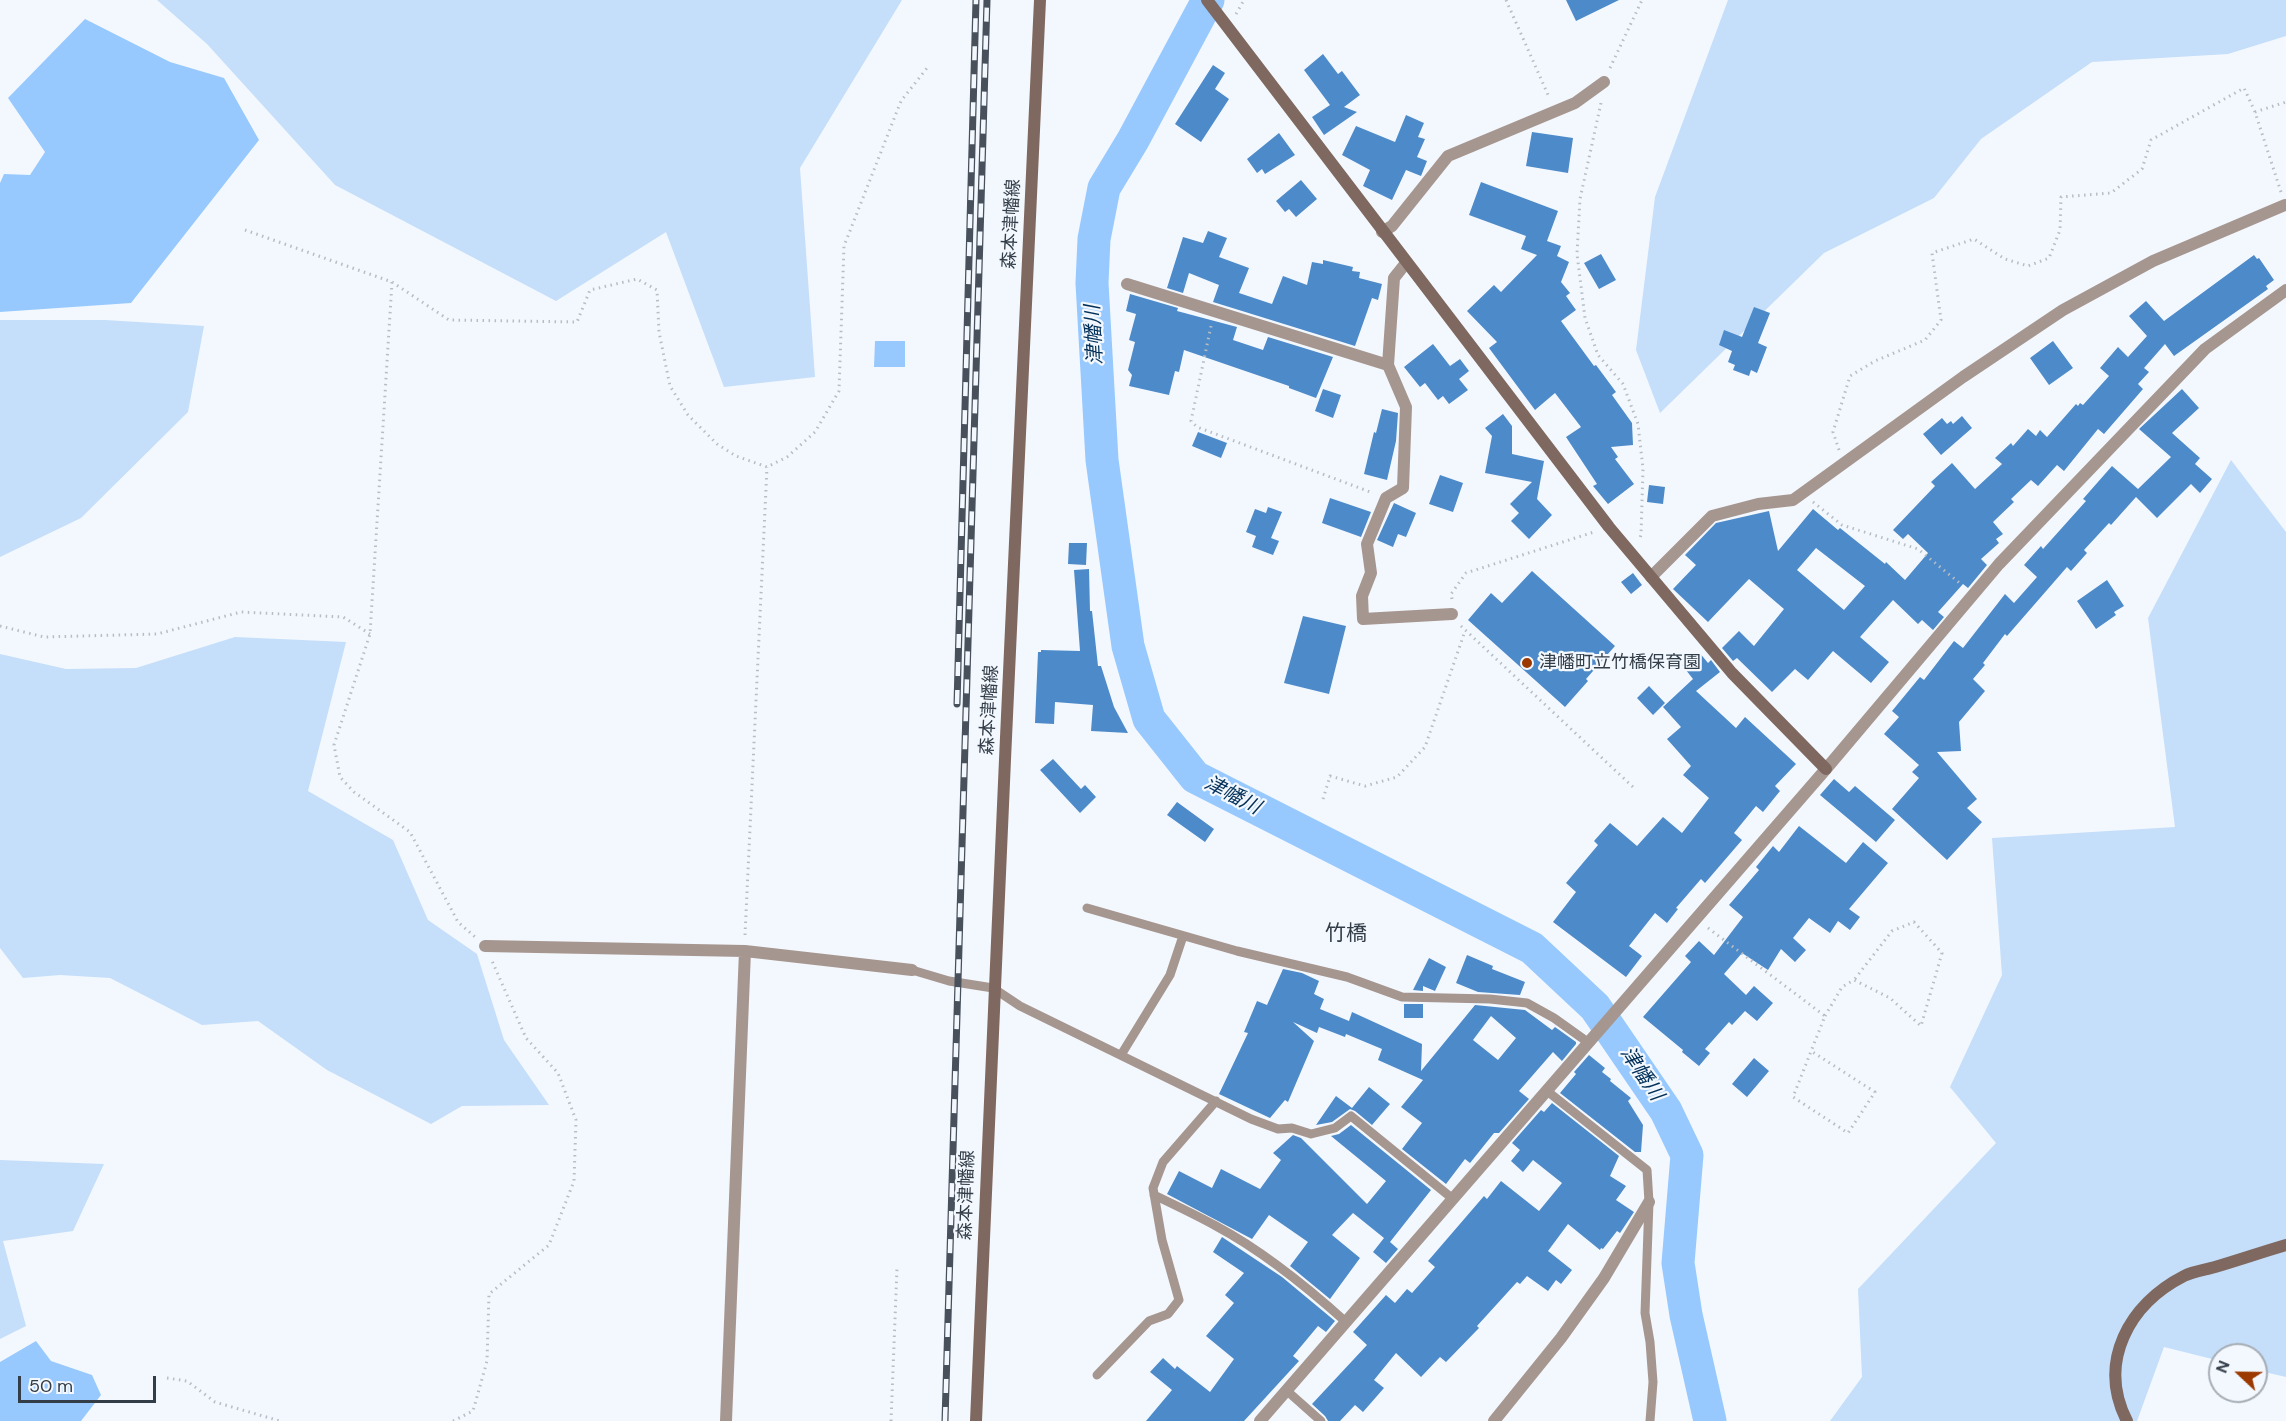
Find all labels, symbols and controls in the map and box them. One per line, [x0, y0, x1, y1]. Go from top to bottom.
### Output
street label: 森本津幡線 [999, 178, 1025, 270]
water label: 津幡川 [1081, 304, 1109, 366]
place label: 津幡町立竹橋保育園 [1539, 652, 1701, 674]
marker: 津幡町立竹橋保育園 [1520, 656, 1534, 670]
street label: 森本津幡線 [977, 664, 1003, 756]
water label: 津幡川 [1200, 772, 1264, 820]
district label: 竹橋 [1325, 921, 1367, 947]
water label: 津幡川 [1614, 1042, 1668, 1106]
street label: 森本津幡線 [955, 1150, 979, 1240]
north arrow [2208, 1343, 2268, 1403]
text: N [2211, 1357, 2235, 1376]
scale bar [21, 1364, 159, 1402]
text: 50 m [29, 1374, 73, 1398]

